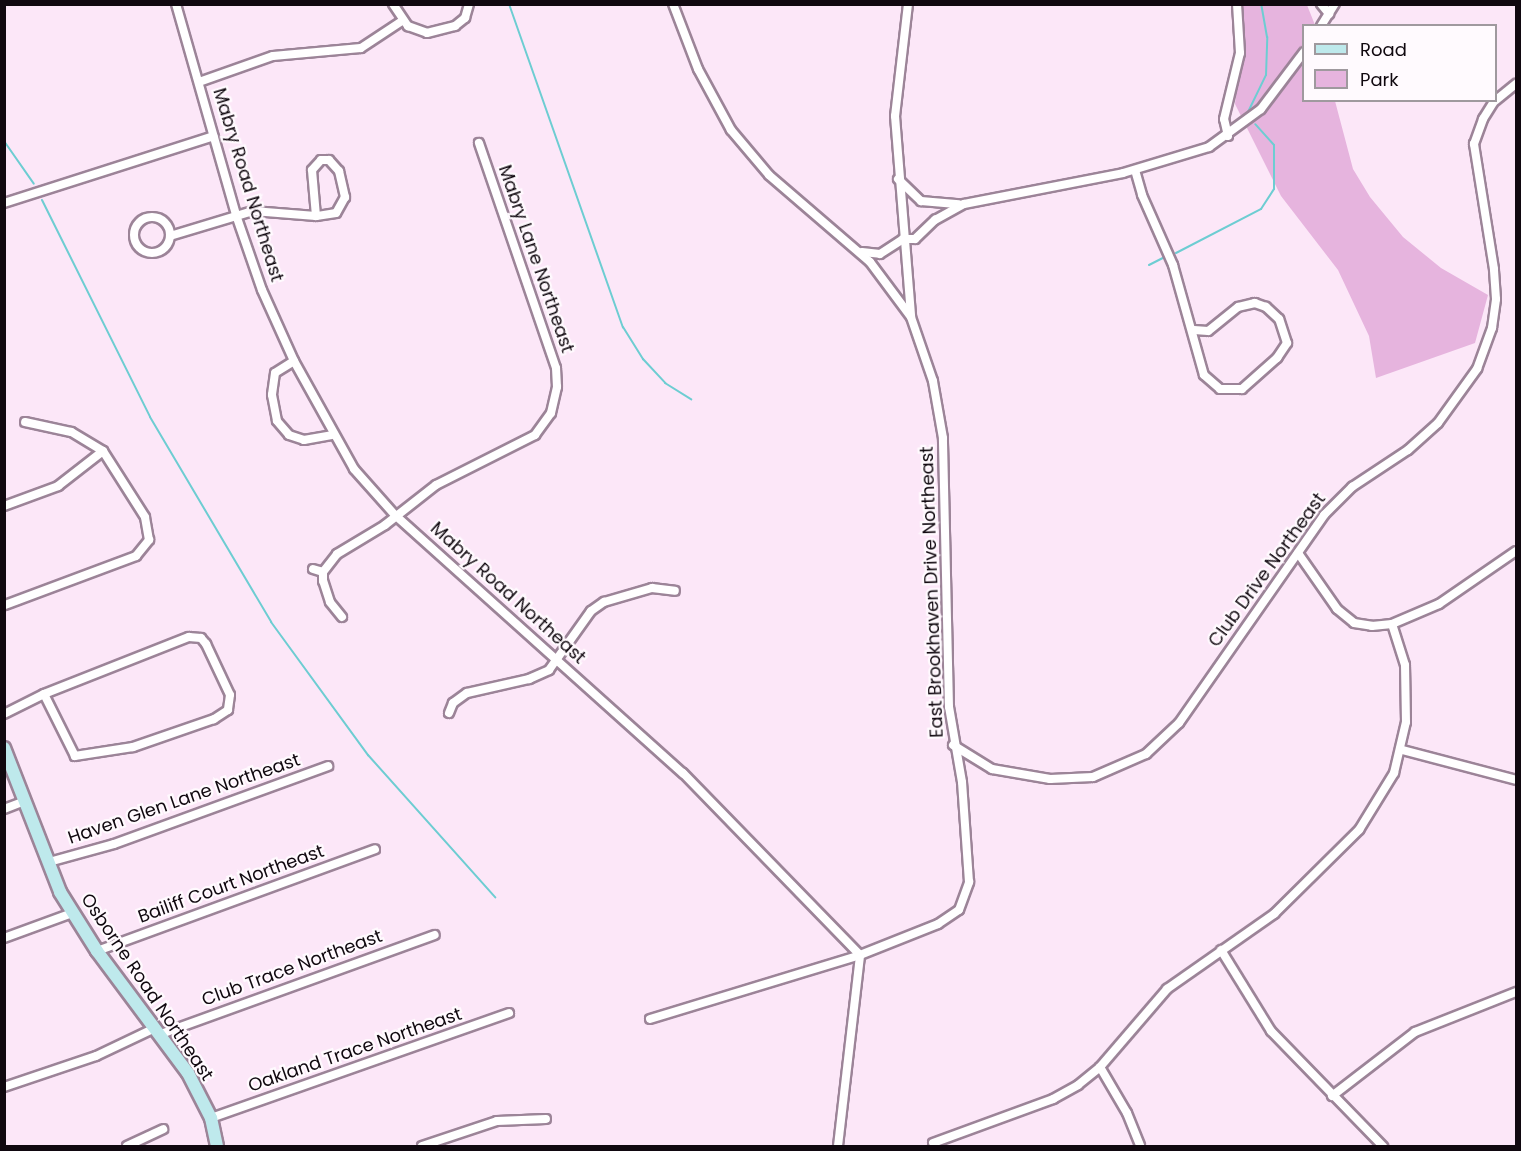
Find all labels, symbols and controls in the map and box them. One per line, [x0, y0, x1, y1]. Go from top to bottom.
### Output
legend [1302, 24, 1497, 102]
text: Road [1360, 37, 1407, 62]
text: Park [1360, 67, 1399, 92]
street label: Mabry Road Northeast [208, 86, 288, 284]
street label: Mabry Lane Northeast [494, 162, 578, 356]
street label: East Brookhaven Drive Northeast [916, 446, 948, 738]
street label: Club Drive Northeast [1204, 489, 1330, 651]
street label: Mabry Road Northeast [426, 518, 590, 668]
street label: Haven Glen Lane Northeast [65, 749, 303, 849]
street label: Bailiff Court Northeast [135, 840, 327, 928]
street label: Osborne Road Northeast [76, 889, 218, 1085]
street label: Club Trace Northeast [199, 925, 385, 1011]
street label: Oakland Trace Northeast [245, 1003, 465, 1097]

